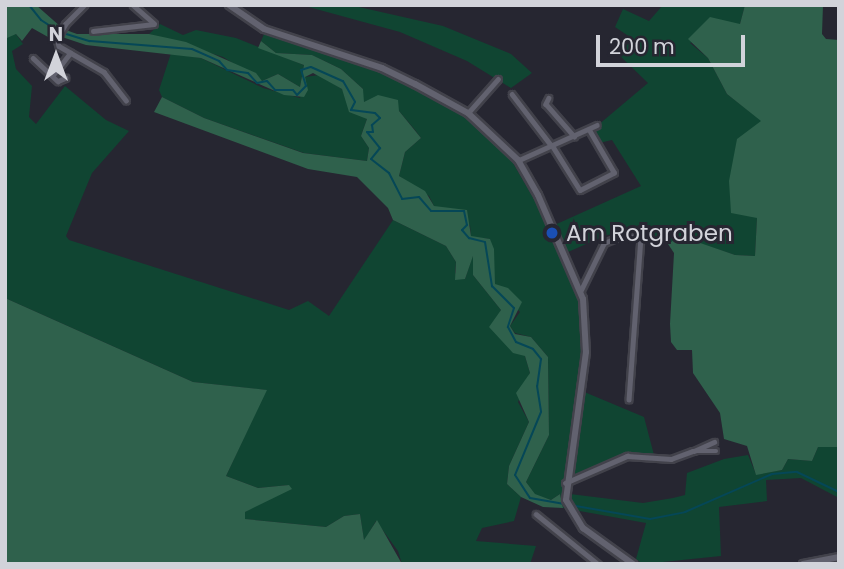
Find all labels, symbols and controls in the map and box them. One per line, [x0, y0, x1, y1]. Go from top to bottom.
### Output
north arrow [21, 21, 91, 91]
text: N [49, 21, 63, 48]
scale bar [599, 21, 748, 65]
text: 200 m [609, 32, 675, 61]
place label: Am Rotgraben [566, 219, 733, 247]
marker: Am Rotgraben [544, 225, 560, 241]

